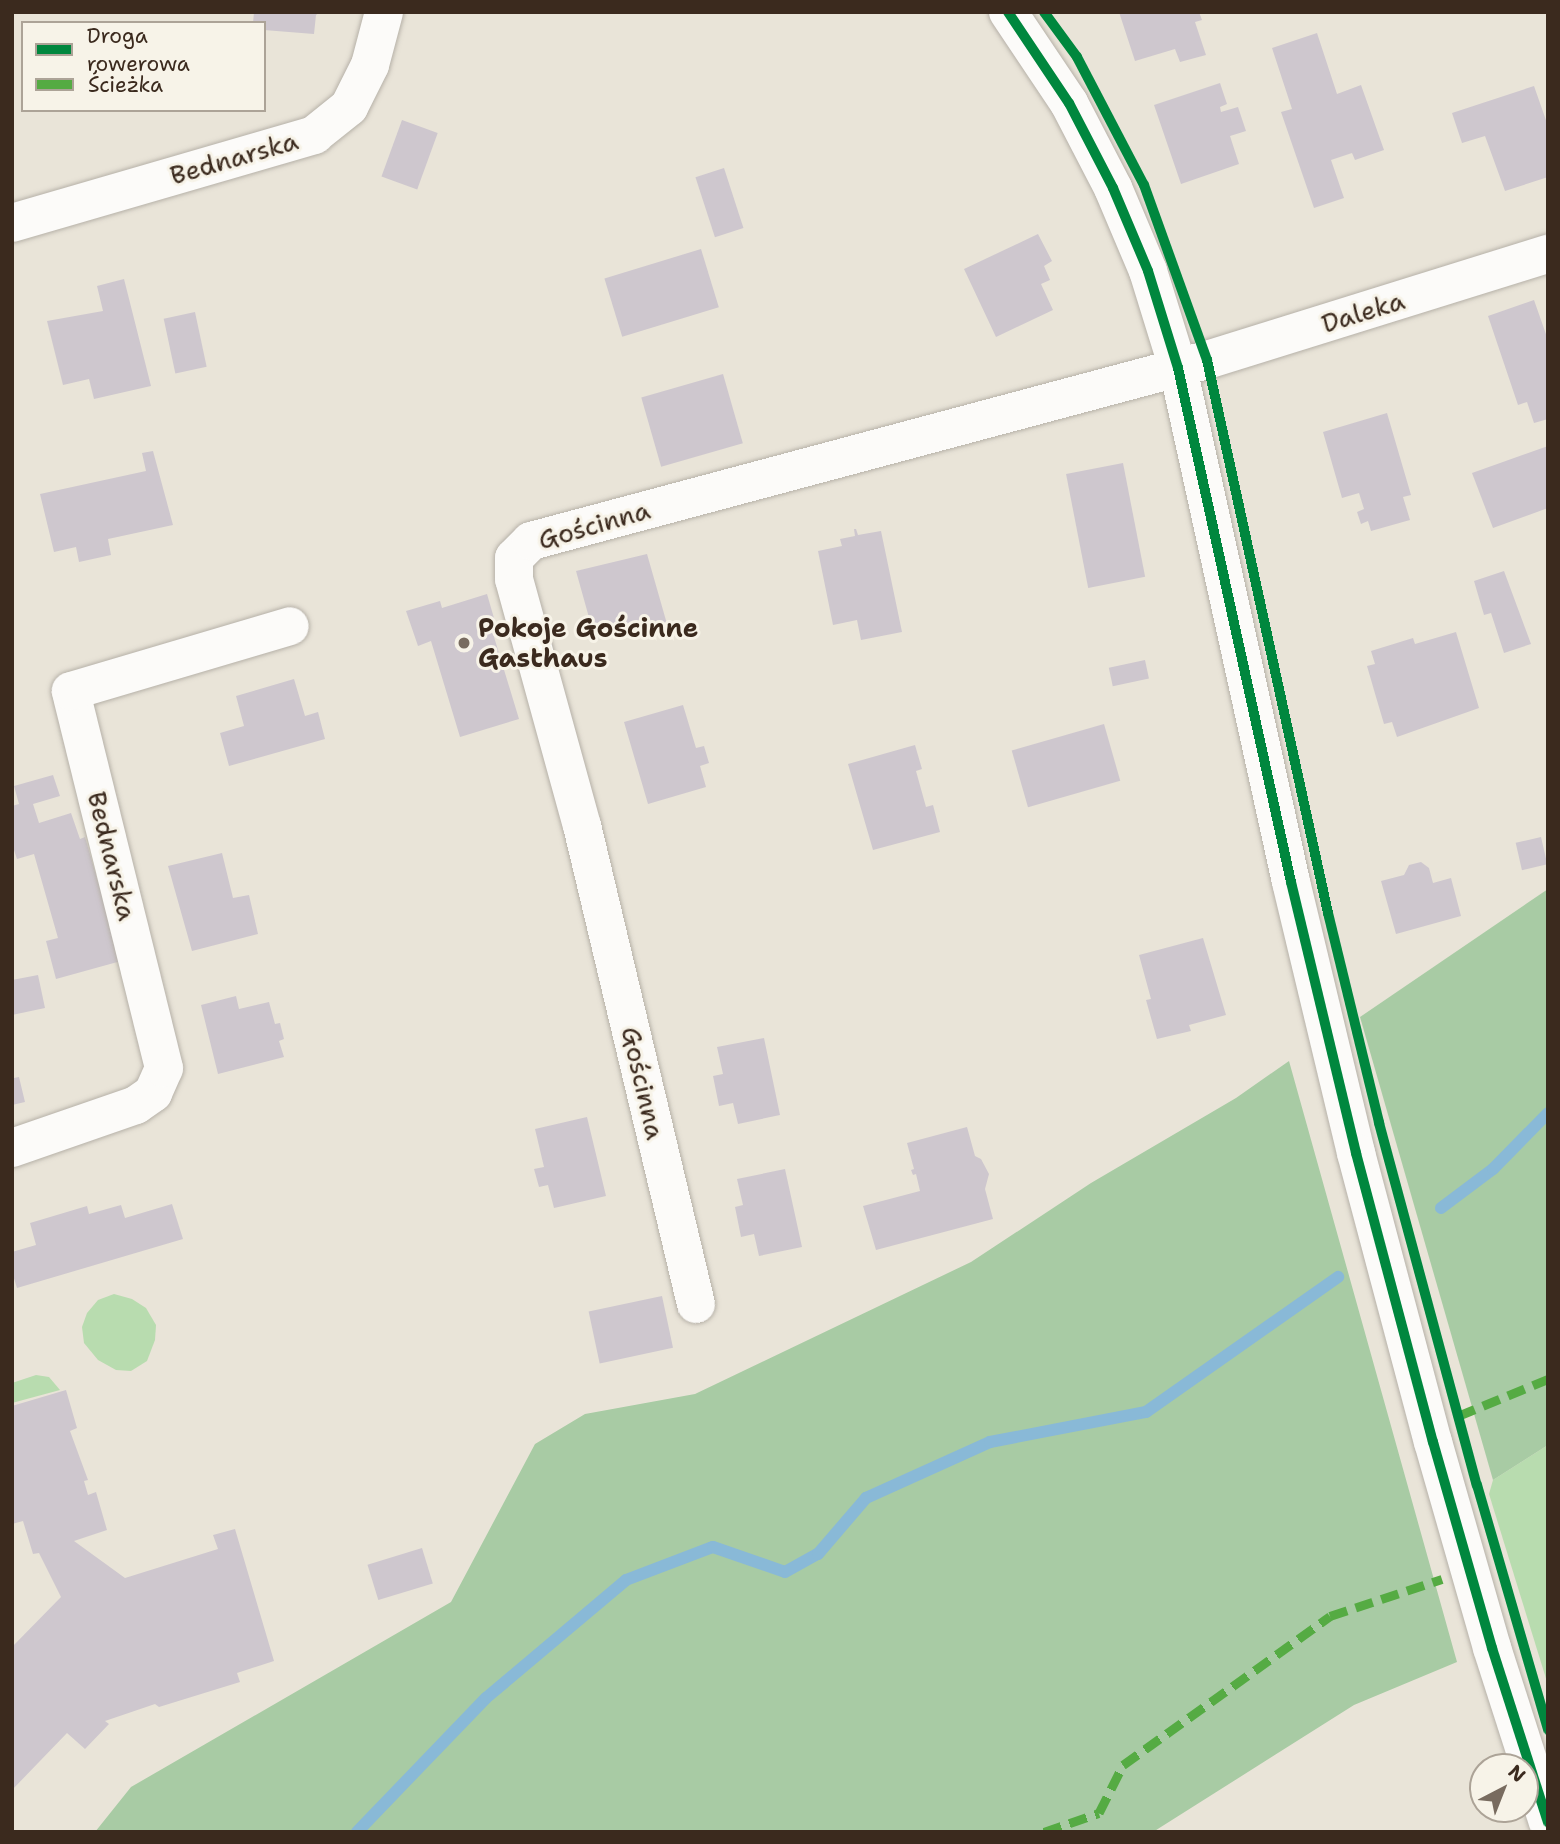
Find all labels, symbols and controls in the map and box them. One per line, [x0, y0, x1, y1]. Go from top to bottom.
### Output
legend [21, 21, 266, 112]
text: Droga rowerowa [87, 22, 190, 78]
text: Ścieżka [88, 71, 163, 99]
street label: Bednarska [166, 125, 302, 191]
street label: Daleka [1318, 285, 1408, 339]
street label: Gościnna [535, 494, 653, 556]
place label: Pokoje Gościnne Gasthaus [478, 612, 698, 674]
marker: Pokoje Gościnne Gasthaus [456, 635, 472, 651]
street label: Bednarska [81, 788, 143, 924]
street label: Gościnna [615, 1024, 671, 1142]
north arrow [1469, 1753, 1539, 1823]
text: N [1503, 1759, 1531, 1788]

